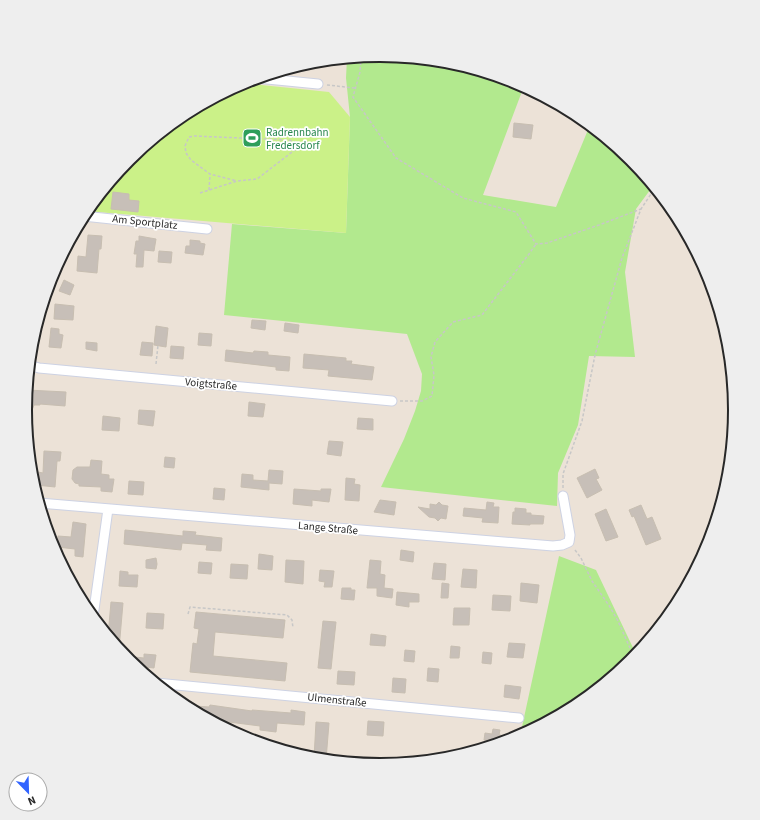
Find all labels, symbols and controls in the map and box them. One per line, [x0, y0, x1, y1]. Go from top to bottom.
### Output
place label: Radrennbahn Fredersdorf [266, 125, 329, 153]
sports icon: Radrennbahn Fredersdorf [241, 127, 263, 149]
street label: Am Sportplatz [112, 211, 179, 233]
street label: Voigtstraße [184, 374, 238, 394]
street label: Lange Straße [297, 518, 359, 538]
street label: Ulmenstraße [307, 689, 368, 711]
north arrow [8, 772, 48, 812]
text: N [25, 792, 38, 809]

